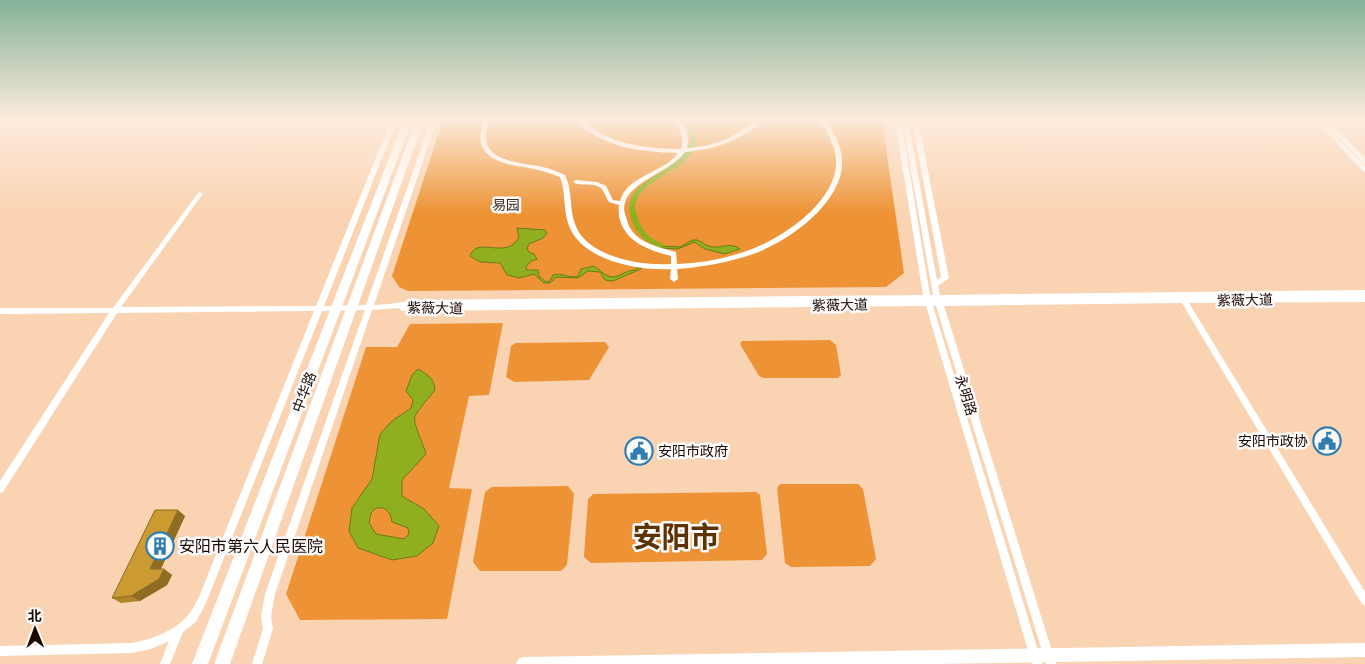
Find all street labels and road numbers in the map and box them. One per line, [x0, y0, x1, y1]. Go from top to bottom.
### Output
street label: 紫薇大道 [1217, 289, 1273, 310]
street label: 紫薇大道 [812, 294, 868, 315]
street label: 紫薇大道 [407, 297, 463, 318]
street label: 中华路 [286, 368, 321, 415]
street label: 永明路 [950, 372, 983, 418]

